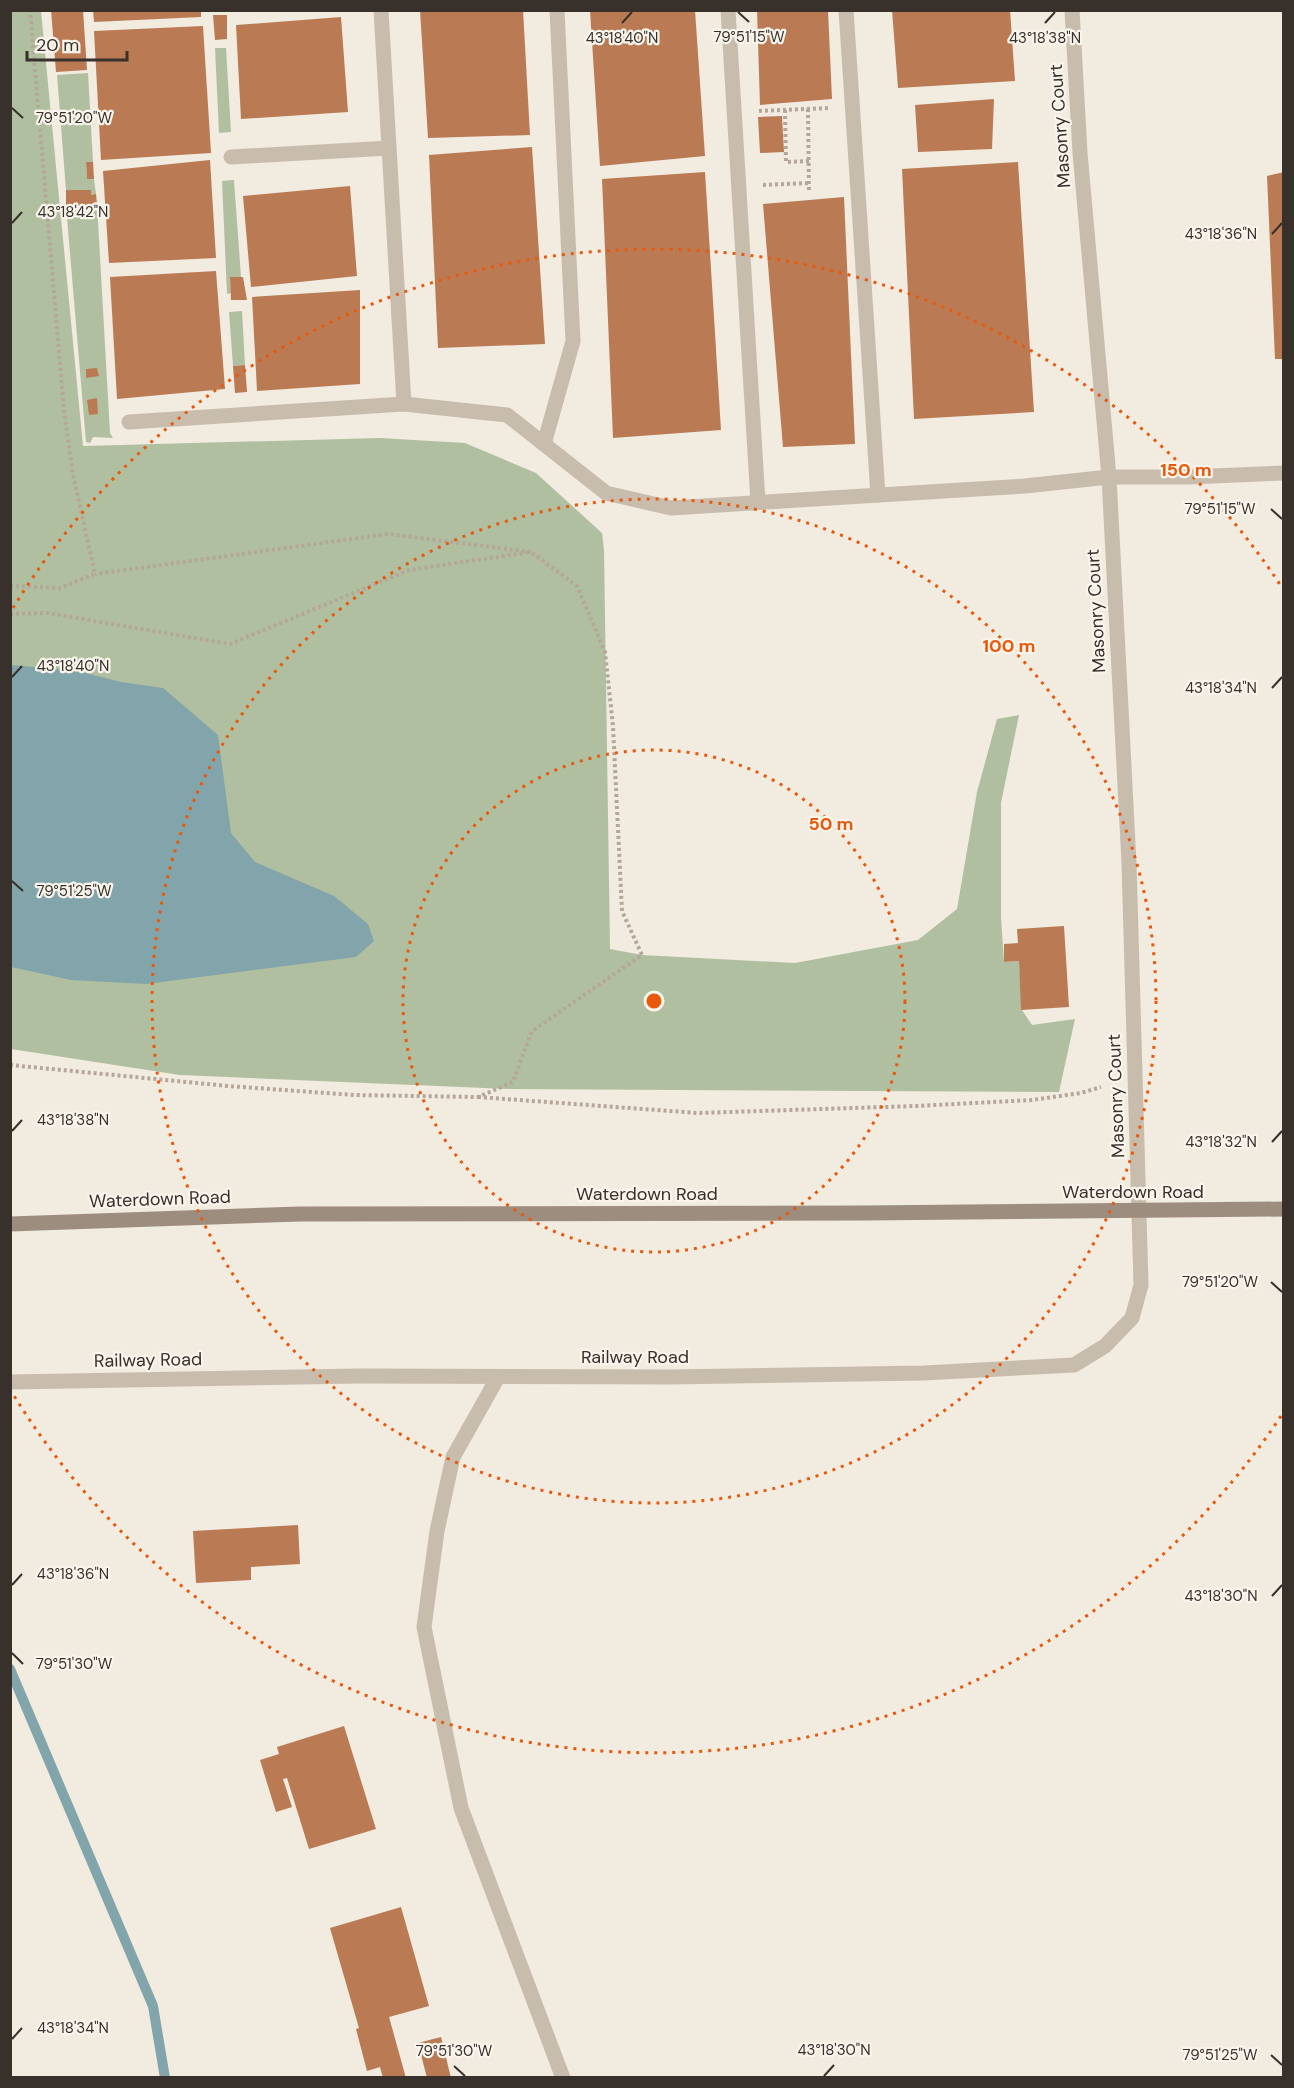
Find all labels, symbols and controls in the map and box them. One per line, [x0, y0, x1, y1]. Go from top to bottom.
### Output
scale bar [27, 24, 128, 62]
text: 79°51'15"W [714, 27, 785, 47]
text: 43°18'40"N [586, 28, 658, 48]
text: 43°18'38"N [1009, 28, 1081, 48]
text: 20 m [36, 33, 79, 57]
street label: Masonry Court [1044, 63, 1076, 189]
text: 79°51'20"W [36, 108, 112, 128]
text: 43°18'42"N [38, 202, 108, 222]
text: 43°18'36"N [1185, 224, 1257, 244]
text: 150 m [1160, 458, 1212, 482]
text: 79°51'15"W [1185, 499, 1256, 519]
street label: Masonry Court [1081, 548, 1111, 674]
text: 100 m [982, 634, 1036, 658]
text: 43°18'40"N [37, 656, 109, 676]
text: 43°18'34"N [1185, 678, 1257, 698]
text: 50 m [808, 812, 854, 836]
text: 79°51'25"W [37, 881, 112, 901]
centre of rings [644, 991, 664, 1011]
street label: Masonry Court [1102, 1034, 1130, 1158]
text: 43°18'38"N [37, 1110, 109, 1130]
text: 43°18'32"N [1185, 1132, 1257, 1152]
street label: Waterdown Road [1062, 1180, 1204, 1204]
street label: Waterdown Road [576, 1182, 718, 1206]
street label: Waterdown Road [89, 1185, 231, 1213]
text: 79°51'20"W [1182, 1272, 1258, 1292]
street label: Railway Road [581, 1345, 689, 1369]
street label: Railway Road [94, 1347, 202, 1373]
text: 43°18'36"N [37, 1564, 109, 1584]
text: 43°18'30"N [1184, 1586, 1258, 1606]
text: 79°51'30"W [36, 1654, 113, 1674]
text: 43°18'34"N [37, 2018, 109, 2038]
text: 43°18'30"N [797, 2040, 871, 2060]
text: 79°51'30"W [416, 2041, 493, 2061]
text: 79°51'25"W [1183, 2045, 1258, 2065]

